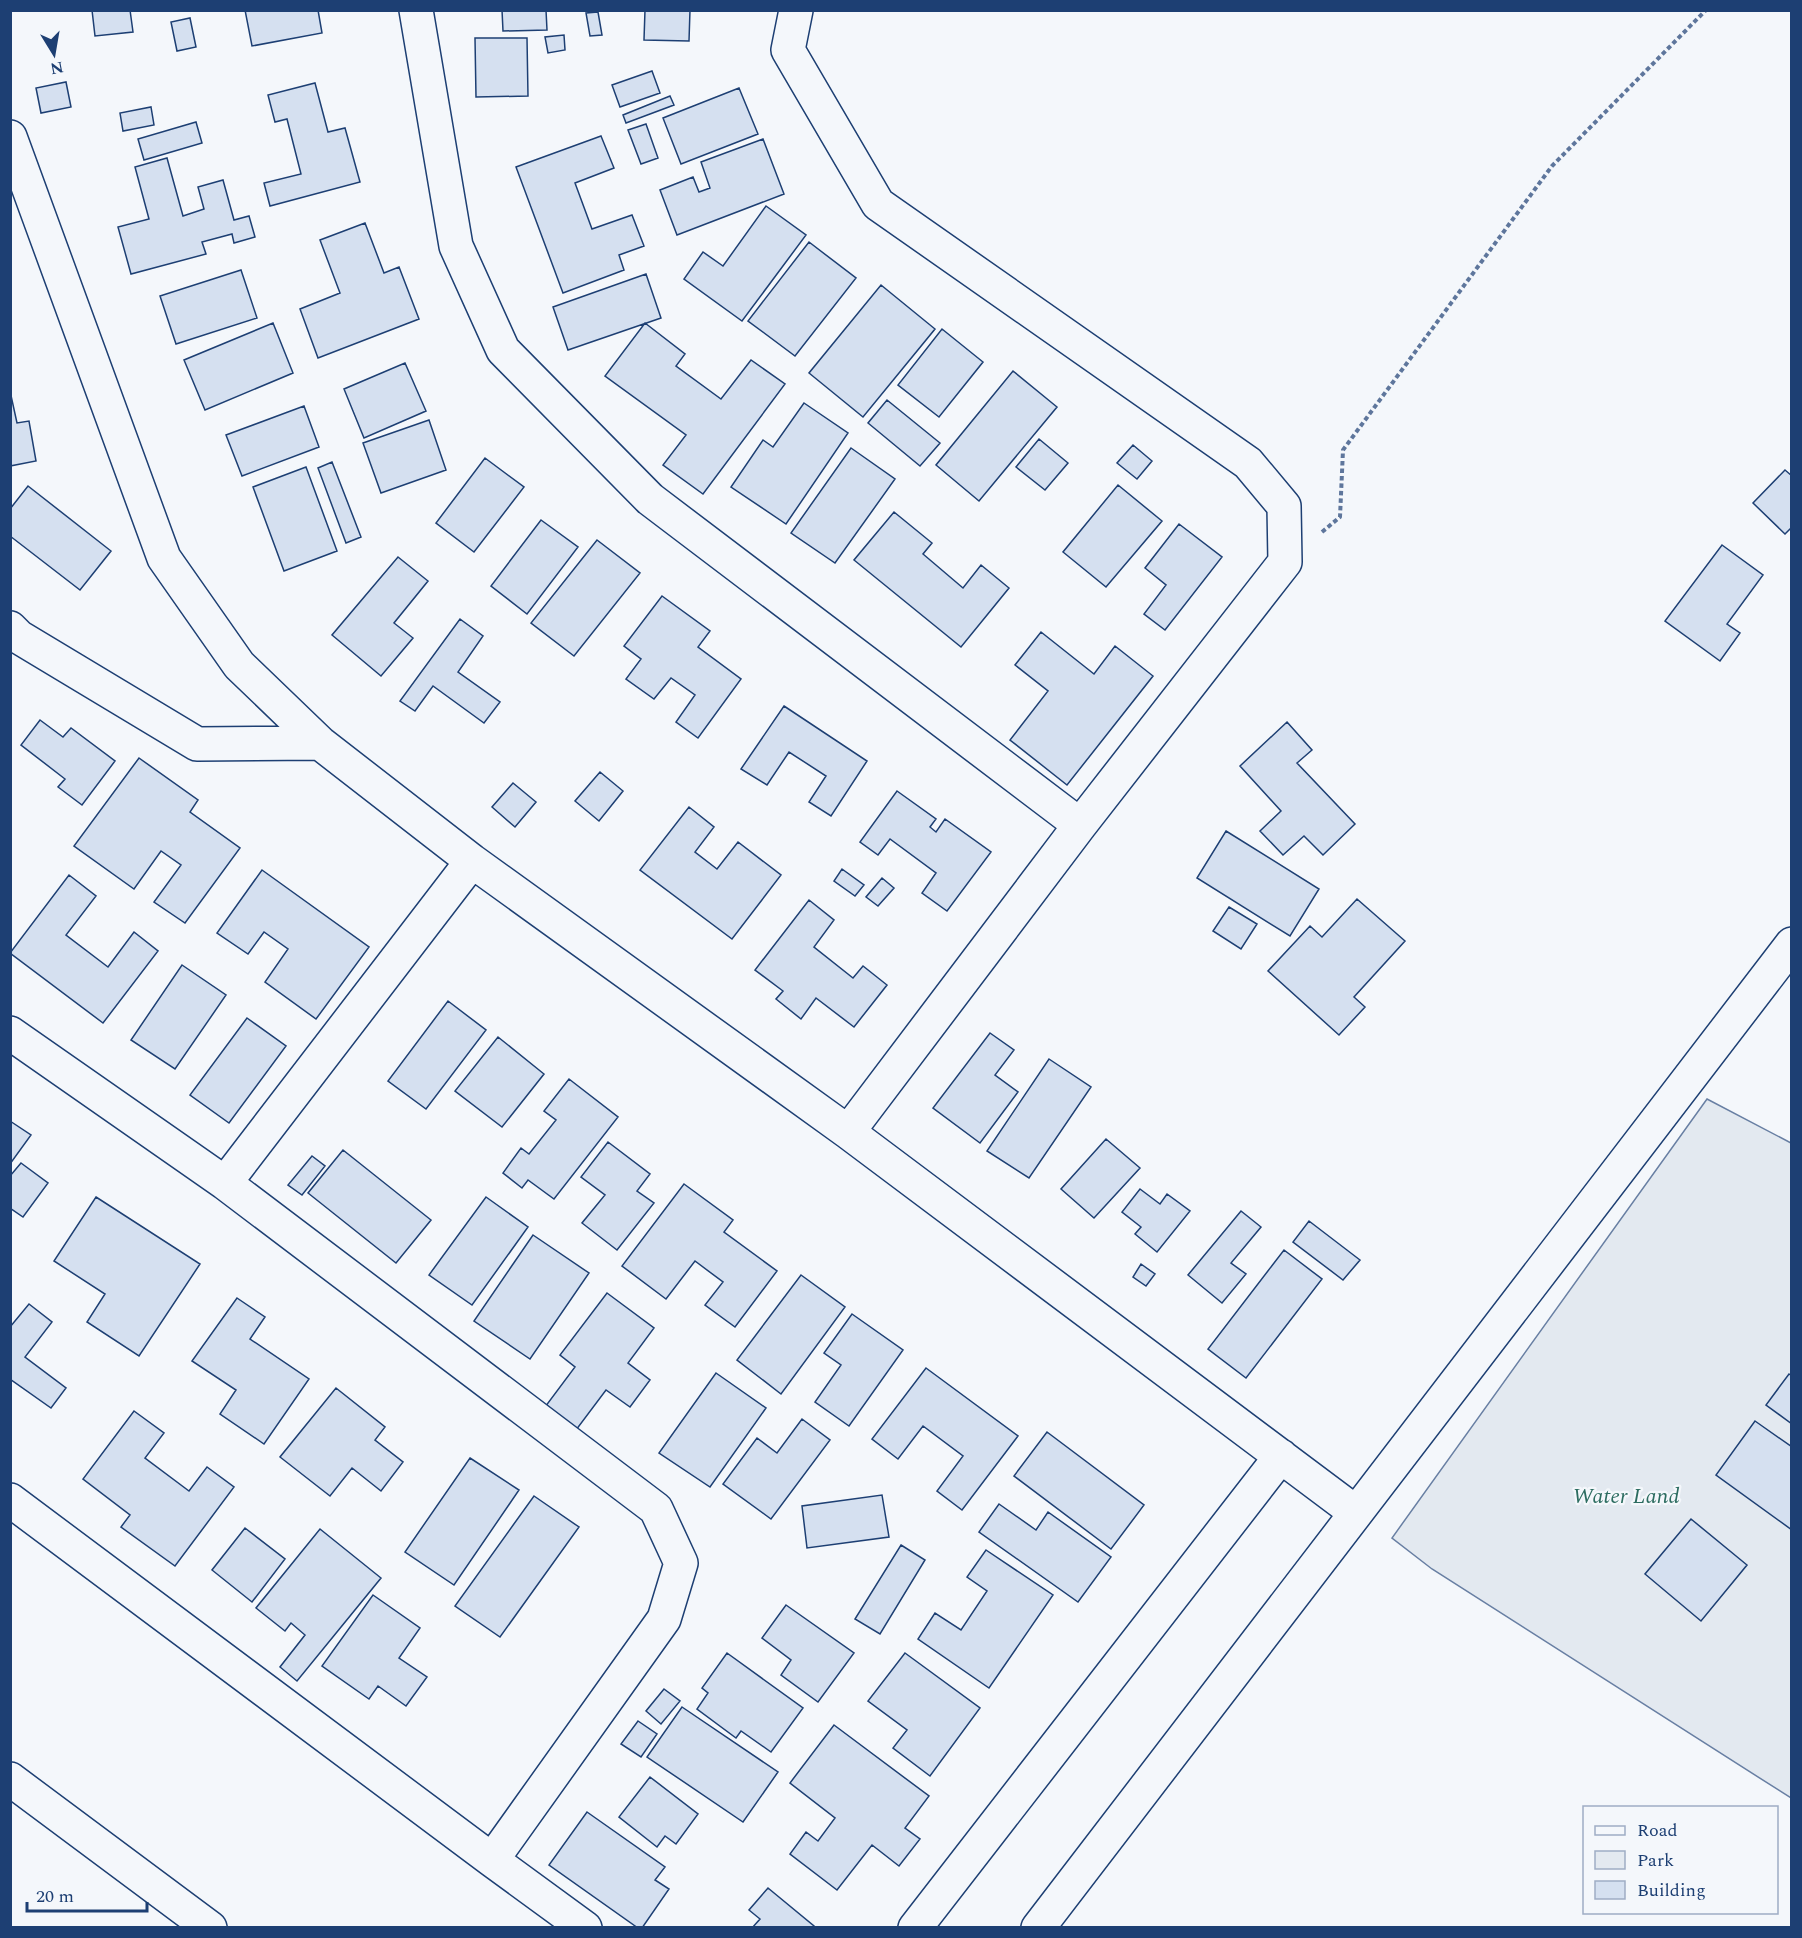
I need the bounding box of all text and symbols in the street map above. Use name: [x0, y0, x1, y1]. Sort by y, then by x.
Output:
north arrow: [24, 24, 84, 84]
text: N: [48, 55, 65, 81]
park label: Water Land: [1572, 1480, 1680, 1513]
legend: [1583, 1806, 1778, 1914]
text: Road: [1637, 1817, 1678, 1844]
text: Park: [1637, 1847, 1674, 1874]
scale bar: [27, 1875, 147, 1913]
text: Building: [1637, 1877, 1706, 1904]
text: 20 m: [36, 1883, 74, 1910]

